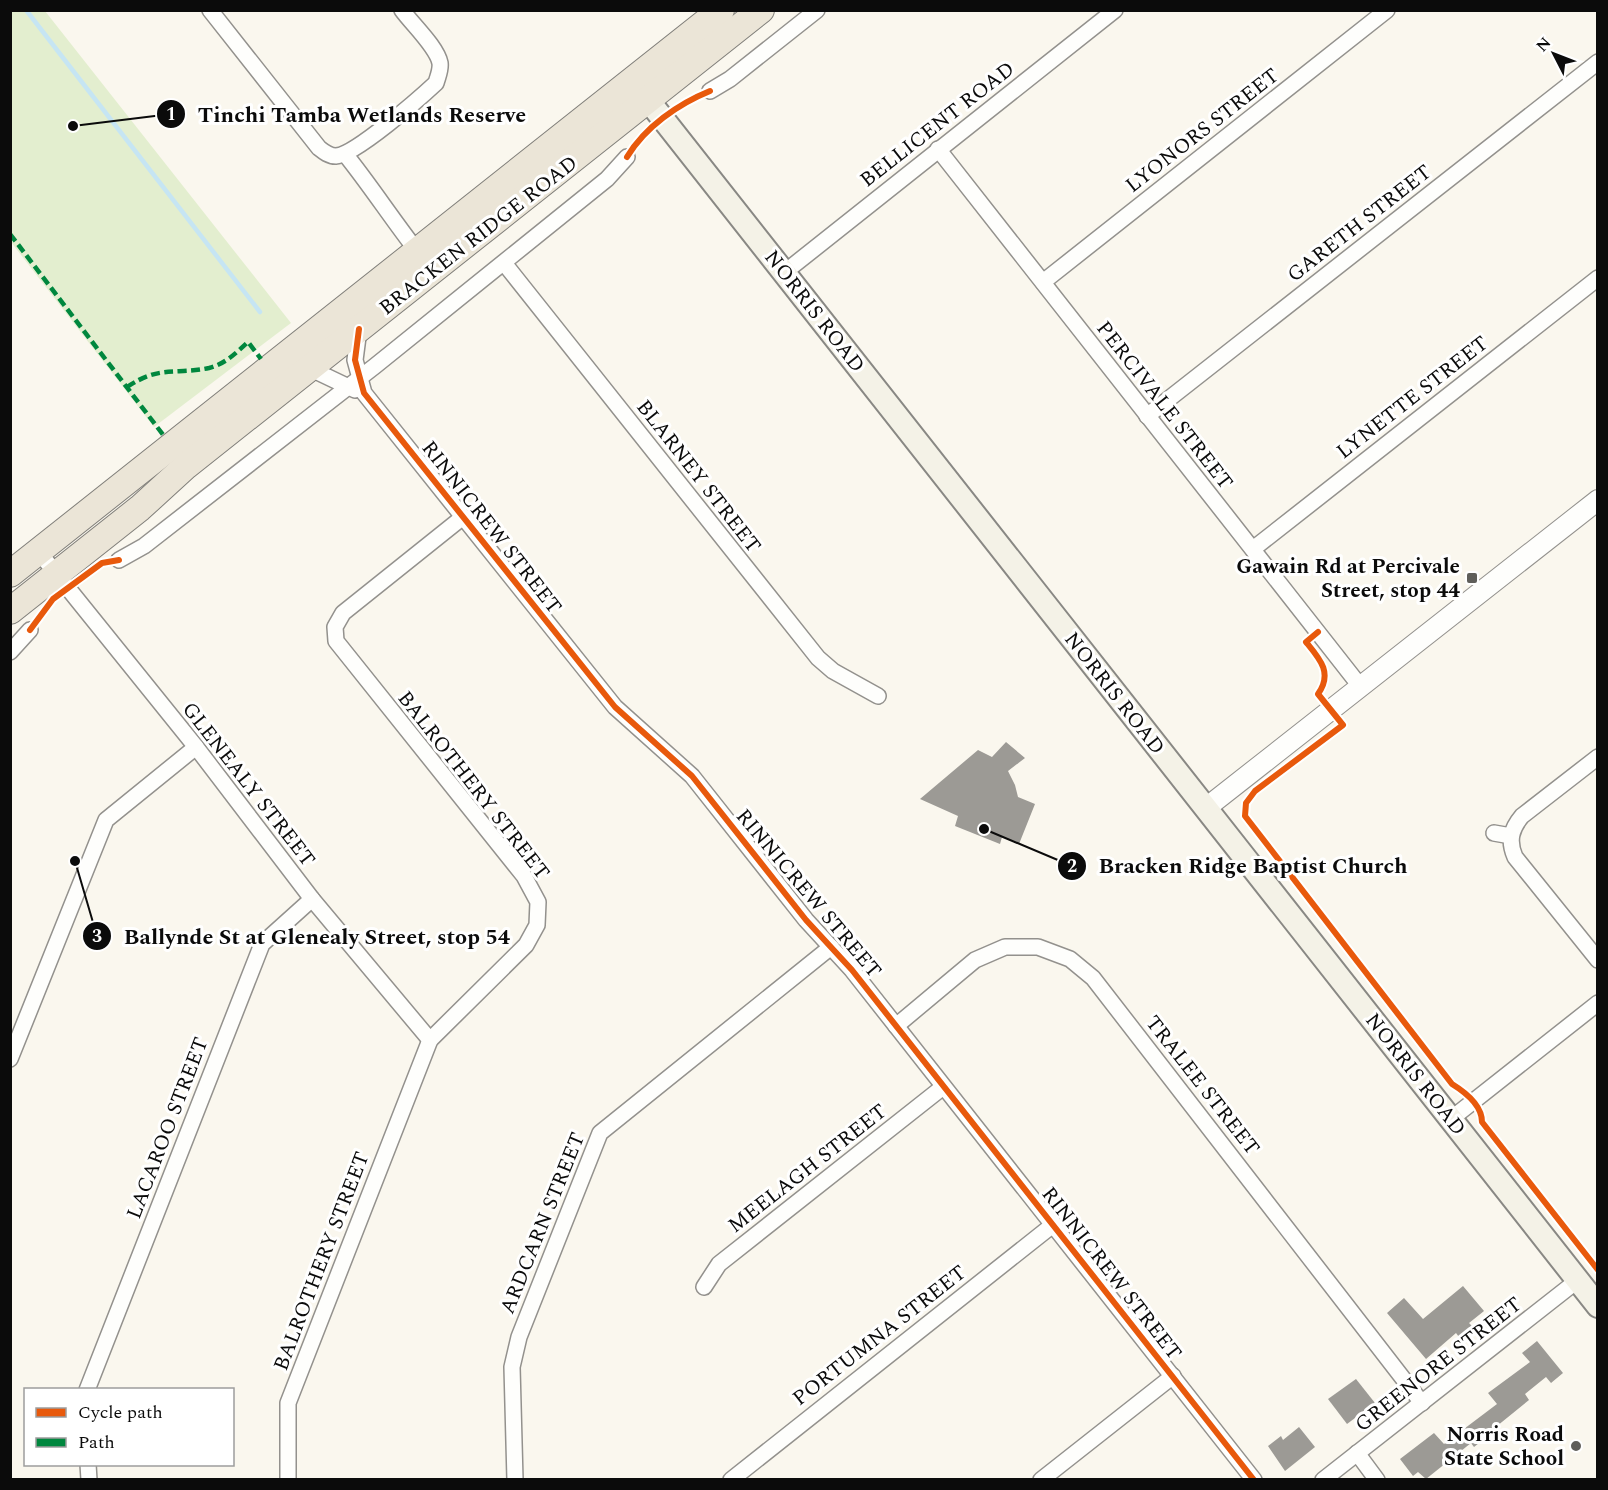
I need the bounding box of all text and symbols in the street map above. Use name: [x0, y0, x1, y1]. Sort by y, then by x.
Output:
north arrow: [1524, 24, 1584, 84]
text: N: [1530, 32, 1557, 58]
street label: BELLICENT ROAD: [853, 54, 1022, 196]
street label: LYONORS STREET: [1119, 60, 1286, 201]
callout: Tinchi Tamba Wetlands Reserve: [156, 94, 538, 134]
text: Tinchi Tamba Wetlands Reserve: [198, 99, 526, 132]
text: 1: [166, 101, 176, 128]
street label: BRACKEN RIDGE ROAD: [372, 148, 585, 324]
street label: GARETH STREET: [1280, 157, 1439, 291]
street label: NORRIS ROAD: [756, 243, 872, 380]
street label: PERCIVALE STREET: [1088, 314, 1240, 497]
street label: LYNETTE STREET: [1330, 328, 1495, 467]
street label: BLARNEY STREET: [628, 393, 769, 560]
street label: RINNICREW STREET: [413, 434, 569, 621]
place label: Gawain Rd at Percivale Street, stop 44: [1236, 551, 1460, 607]
marker: Gawain Rd at Percivale Street, stop 44: [1465, 571, 1479, 585]
street label: NORRIS ROAD: [1056, 625, 1172, 762]
street label: BALROTHERY STREET: [389, 684, 557, 887]
street label: GLENEALY STREET: [173, 695, 323, 874]
street label: RINNICREW STREET: [728, 802, 889, 985]
callout: Bracken Ridge Baptist Church: [1057, 846, 1420, 886]
text: Bracken Ridge Baptist Church: [1098, 850, 1408, 883]
text: 2: [1067, 853, 1077, 880]
callout: Ballynde St at Glenealy Street, stop 54: [82, 916, 522, 956]
text: Ballynde St at Glenealy Street, stop 54: [124, 921, 511, 954]
text: 3: [92, 923, 102, 950]
street label: NORRIS ROAD: [1357, 1006, 1473, 1143]
street label: TRALEE STREET: [1137, 1009, 1267, 1163]
street label: LACAROO STREET: [119, 1033, 217, 1224]
street label: MEELAGH STREET: [721, 1096, 894, 1241]
street label: ARDCARN STREET: [492, 1128, 594, 1319]
street label: BALROTHERY STREET: [265, 1147, 378, 1375]
street label: RINNICREW STREET: [1033, 1180, 1189, 1367]
street label: PORTUMNA STREET: [786, 1258, 973, 1414]
street label: GREENORE STREET: [1348, 1289, 1529, 1440]
legend: [24, 1388, 234, 1466]
text: Cycle path: [78, 1399, 163, 1426]
place label: Norris Road State School: [1444, 1419, 1564, 1475]
text: Path: [78, 1429, 115, 1456]
marker: Norris Road State School: [1569, 1439, 1583, 1453]

